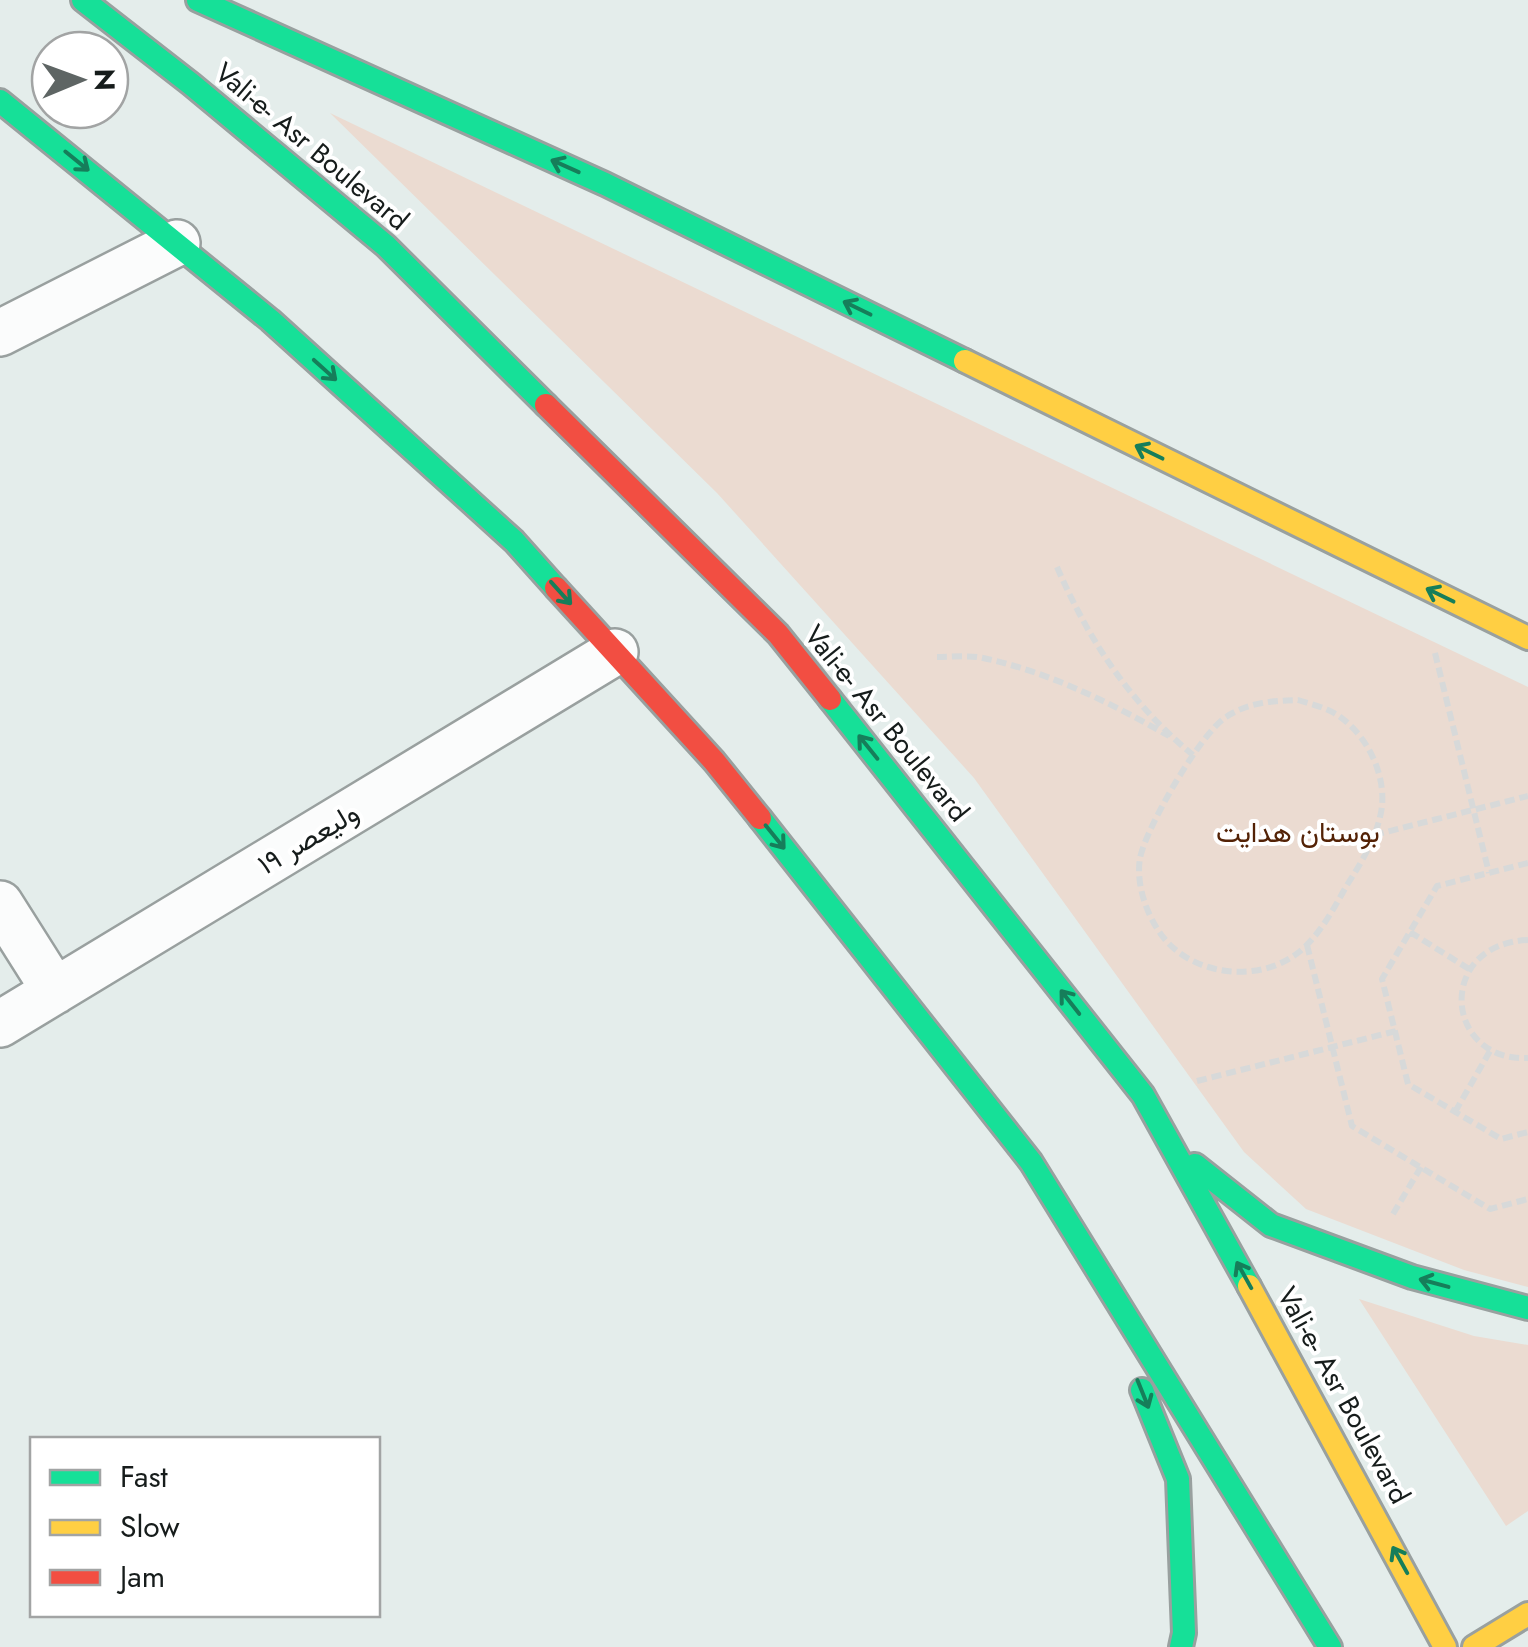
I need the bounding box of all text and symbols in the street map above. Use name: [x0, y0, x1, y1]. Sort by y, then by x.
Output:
north arrow: [30, 30, 130, 130]
street label: Vali-e- Asr Boulevard: [206, 53, 418, 240]
text: N: [84, 68, 125, 91]
one-way arrow: [63, 150, 89, 172]
one-way arrow: [550, 156, 581, 174]
one-way arrow: [843, 298, 873, 317]
one-way arrow: [312, 358, 337, 381]
one-way arrow: [1134, 442, 1164, 461]
one-way arrow: [550, 580, 573, 605]
one-way arrow: [1426, 585, 1456, 604]
street label: Vali-e- Asr Boulevard: [794, 616, 979, 830]
one-way arrow: [858, 734, 879, 761]
street label: ولیعصر ۱۹: [250, 792, 367, 885]
park label: بوستان هدایت: [1216, 812, 1380, 853]
one-way arrow: [764, 824, 786, 850]
one-way arrow: [1060, 989, 1081, 1016]
one-way arrow: [1233, 1261, 1253, 1291]
one-way arrow: [1419, 1272, 1450, 1291]
street label: Vali-e- Asr Boulevard: [1267, 1279, 1420, 1511]
one-way arrow: [1136, 1379, 1154, 1409]
legend: [30, 1437, 380, 1617]
text: Fast: [120, 1455, 169, 1498]
text: Slow: [120, 1505, 180, 1548]
one-way arrow: [1390, 1546, 1410, 1575]
text: Jam: [116, 1555, 165, 1598]

